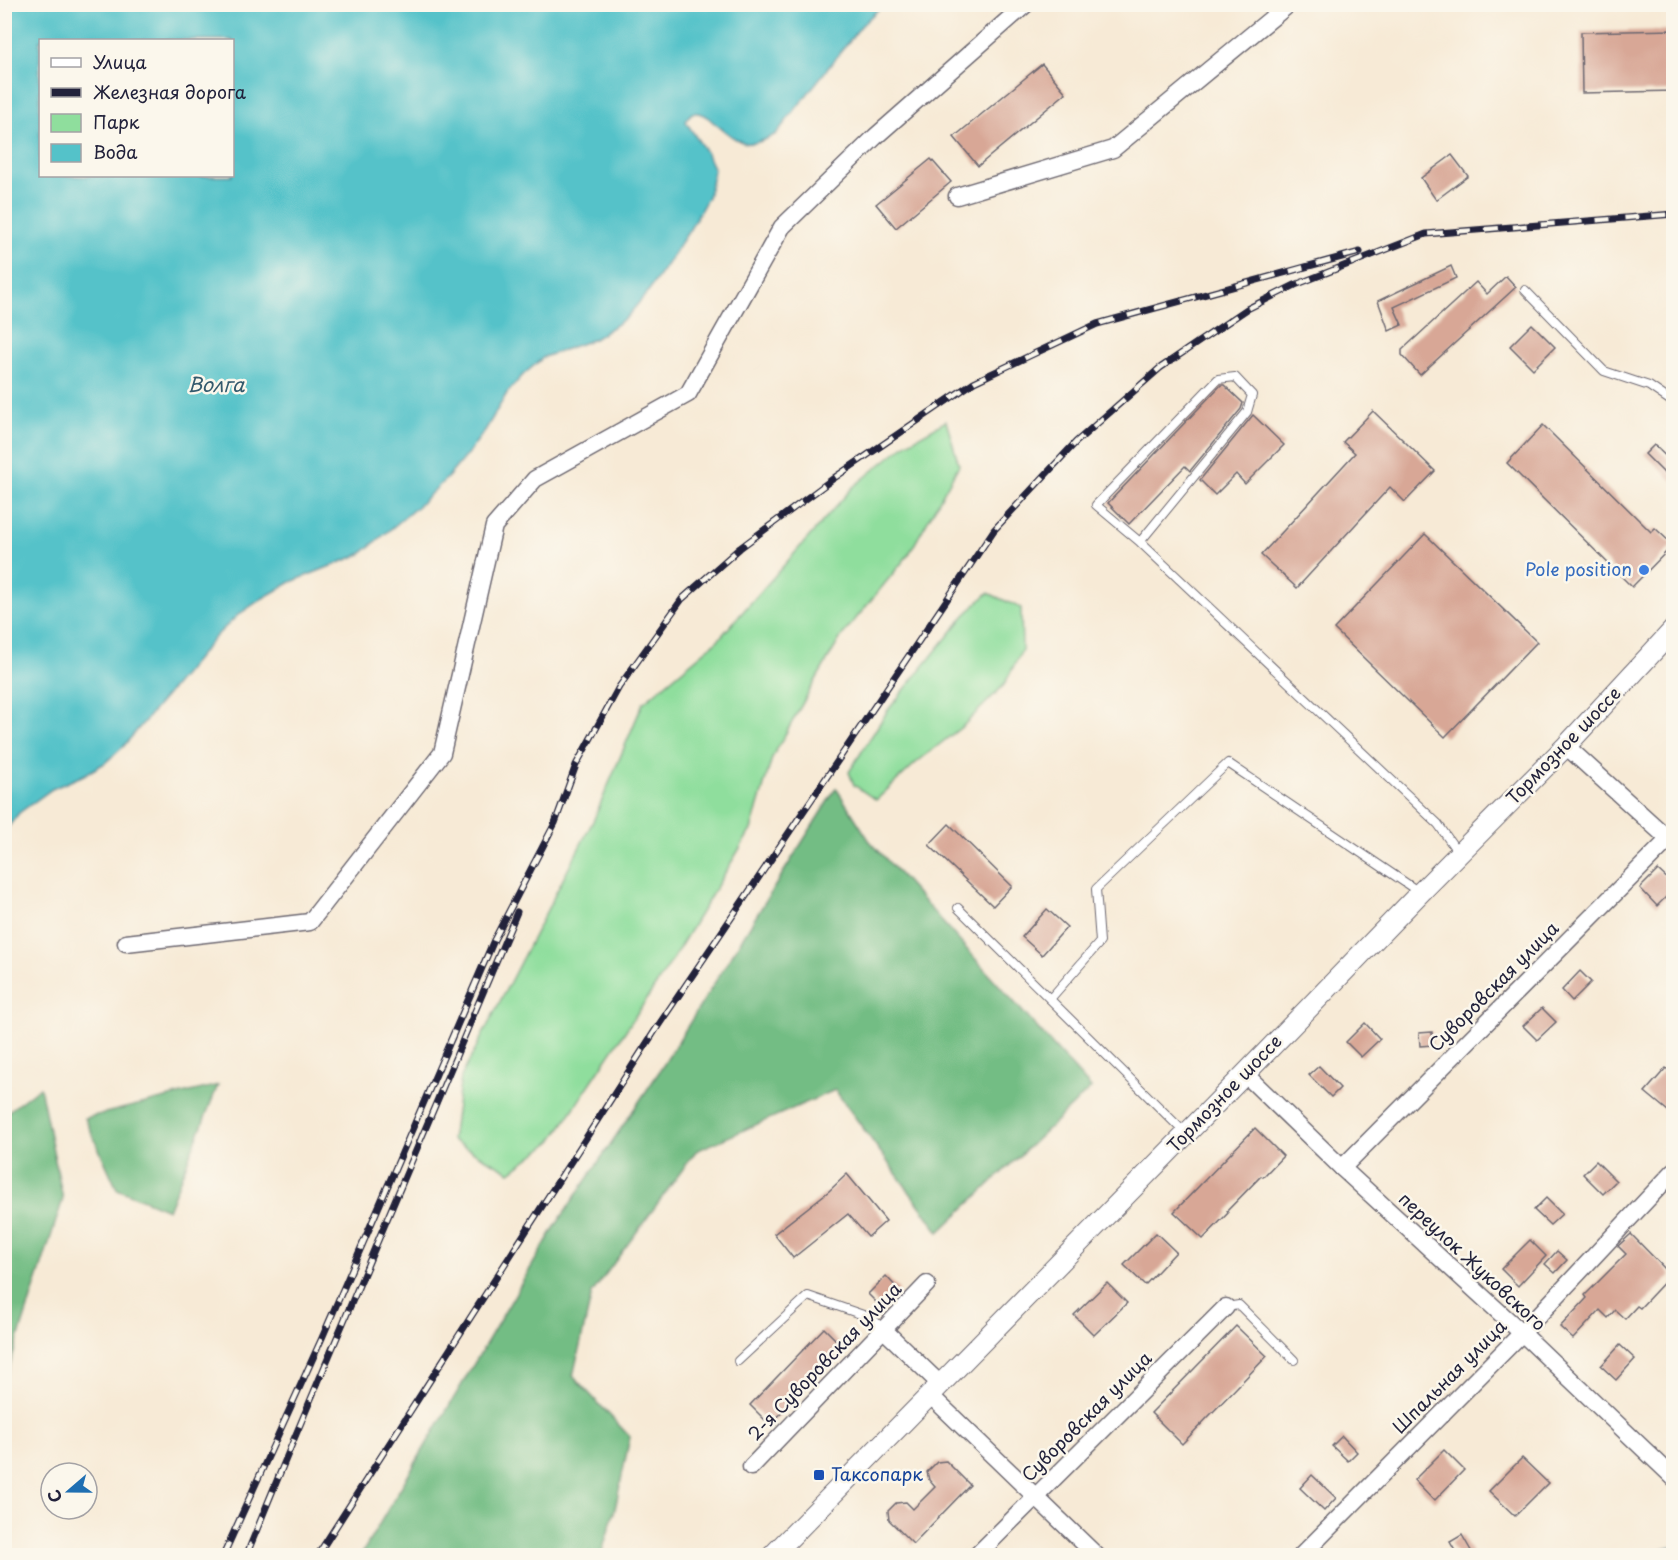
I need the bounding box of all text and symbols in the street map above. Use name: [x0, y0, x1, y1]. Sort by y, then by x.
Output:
legend: [39, 39, 234, 177]
text: Улица: [93, 48, 147, 75]
text: Железная дорога: [93, 78, 247, 105]
text: Парк: [93, 108, 140, 135]
text: Вода: [93, 138, 138, 165]
water label: Волга: [187, 369, 245, 399]
place label: Pole position: [1525, 555, 1632, 582]
marker: Pole position: [1637, 563, 1651, 577]
street label: Тормозное шоссе: [1499, 680, 1626, 810]
street label: Суворовская улица: [1422, 914, 1565, 1057]
street label: Тормозное шоссе: [1160, 1028, 1287, 1158]
street label: переулок Жуковского: [1393, 1185, 1553, 1337]
street label: 2-я Суворовская улица: [741, 1275, 907, 1446]
street label: Шпальная улица: [1386, 1312, 1513, 1439]
street label: Суворовская улица: [1015, 1344, 1158, 1487]
place label: Таксопарк: [831, 1460, 923, 1487]
north arrow: [39, 1461, 99, 1521]
marker: Таксопарк: [812, 1468, 826, 1482]
text: С: [41, 1487, 67, 1506]

